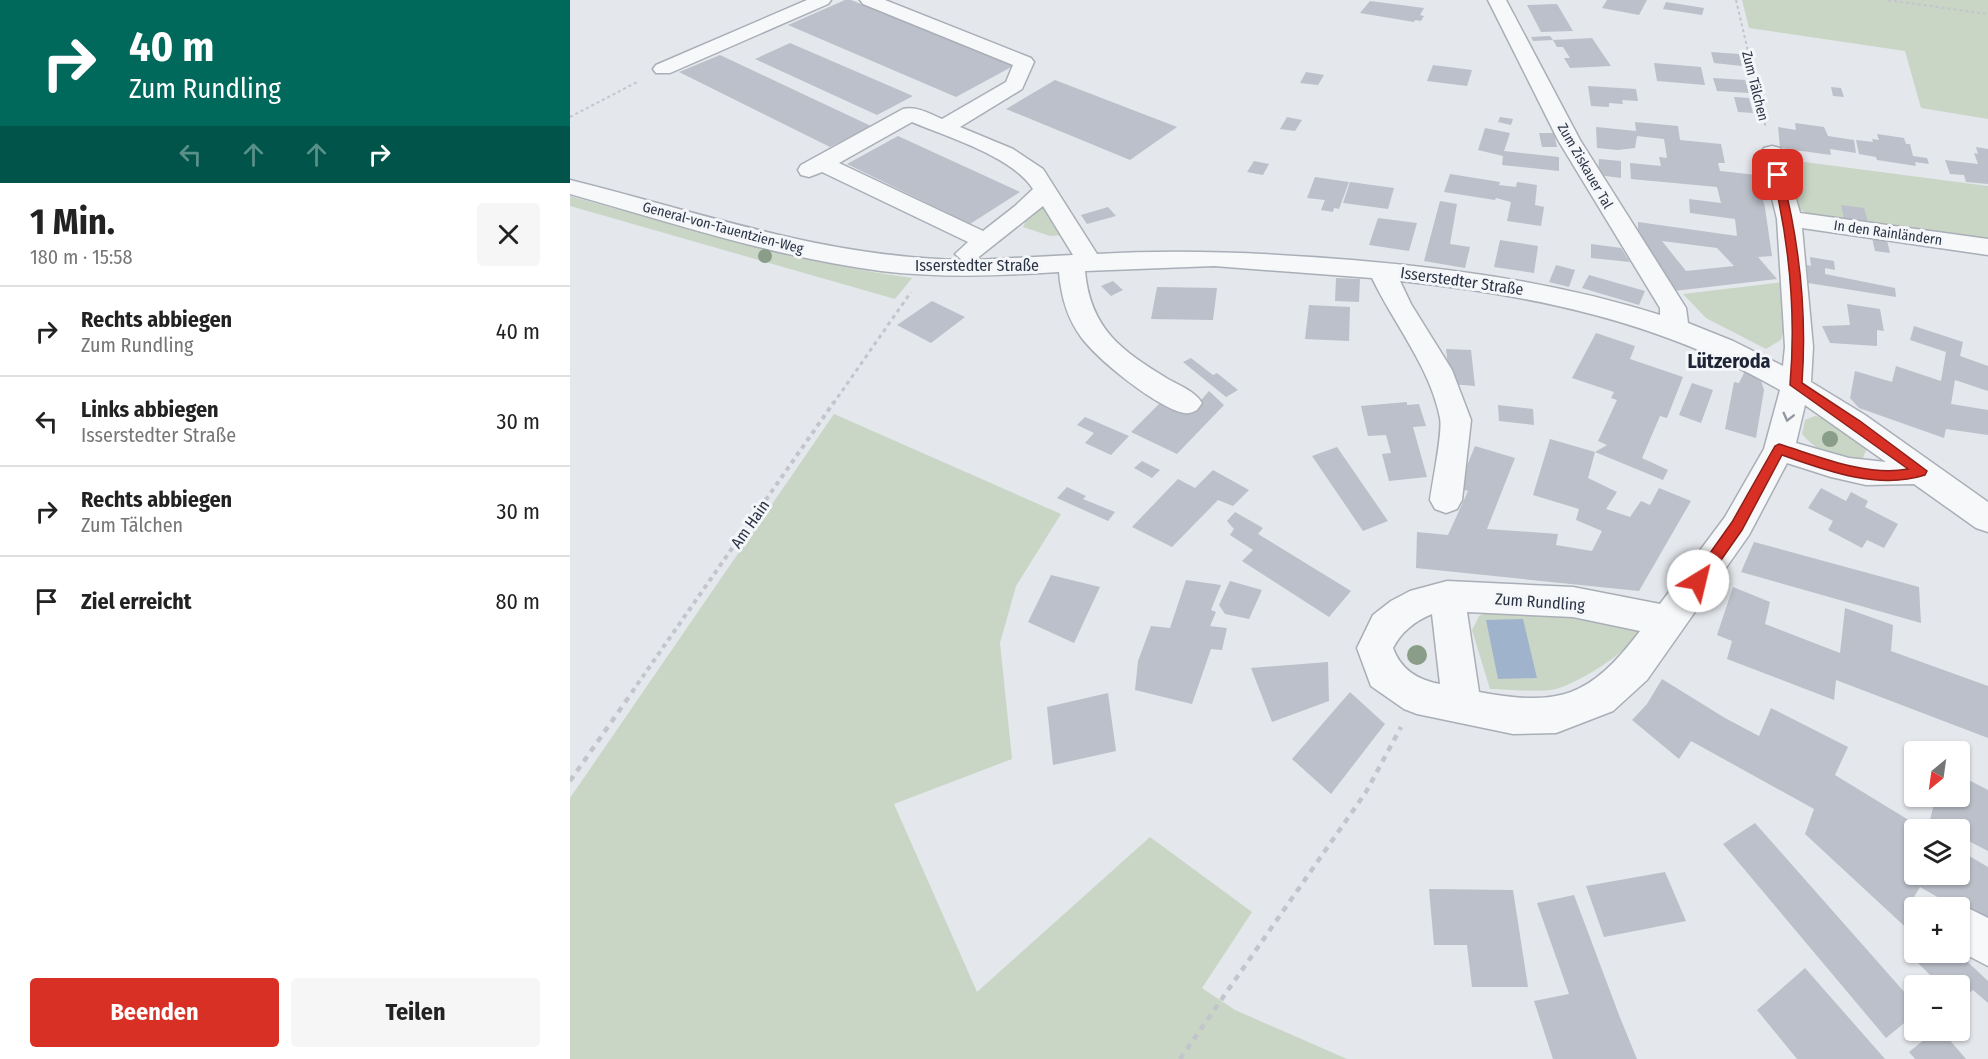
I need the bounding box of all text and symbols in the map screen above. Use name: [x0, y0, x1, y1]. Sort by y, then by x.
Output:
text: 40 m: [129, 22, 214, 72]
icon: right: [30, 24, 108, 102]
street label: Zum Tälchen: [1738, 49, 1772, 123]
text: Zum Rundling: [129, 73, 281, 105]
street label: Zum Ziskauer Tal: [1554, 120, 1616, 212]
icon: left: [174, 138, 207, 171]
icon: ahead: [237, 138, 270, 171]
icon: ahead: [300, 138, 333, 171]
icon: right: [363, 138, 396, 171]
pin: [1752, 149, 1803, 200]
icon: arrive: [1761, 158, 1794, 191]
street label: General-von-Tauentzien-Weg: [641, 198, 806, 258]
text: 1 Min.: [30, 200, 115, 244]
button: close: [477, 203, 540, 266]
street label: In den Rainländern: [1833, 217, 1943, 249]
text: 180 m · 15:58: [30, 245, 132, 269]
street label: Isserstedter Straße: [915, 256, 1039, 275]
street label: Isserstedter Straße: [1399, 263, 1525, 299]
text: Rechts abbiegen: [81, 306, 232, 333]
icon: right: [30, 315, 63, 348]
text: 40 m: [496, 318, 540, 345]
text: Zum Rundling: [81, 333, 193, 357]
district label: Lützeroda: [1687, 349, 1771, 373]
text: Links abbiegen: [81, 396, 219, 423]
icon: left: [30, 405, 63, 438]
text: 30 m: [497, 408, 540, 435]
one-way arrow: [1782, 412, 1795, 422]
text: Isserstedter Straße: [81, 423, 236, 447]
text: Rechts abbiegen: [81, 486, 232, 513]
icon: right: [30, 495, 63, 528]
street label: Am Hain: [727, 496, 773, 552]
text: 30 m: [497, 498, 540, 525]
text: Zum Tälchen: [81, 513, 183, 537]
position arrow: [1666, 549, 1730, 613]
icon: arrive: [30, 585, 63, 618]
text: Ziel erreicht: [81, 588, 192, 615]
text: 80 m: [495, 588, 540, 615]
street label: Zum Rundling: [1494, 589, 1586, 615]
north arrow: [1904, 741, 1970, 807]
map controls: [1904, 741, 1970, 1041]
button: layers: [1904, 819, 1970, 885]
button: +: [1904, 897, 1970, 963]
button: −: [1904, 975, 1970, 1041]
button: Beenden: [30, 978, 279, 1047]
button: Teilen: [291, 978, 540, 1047]

